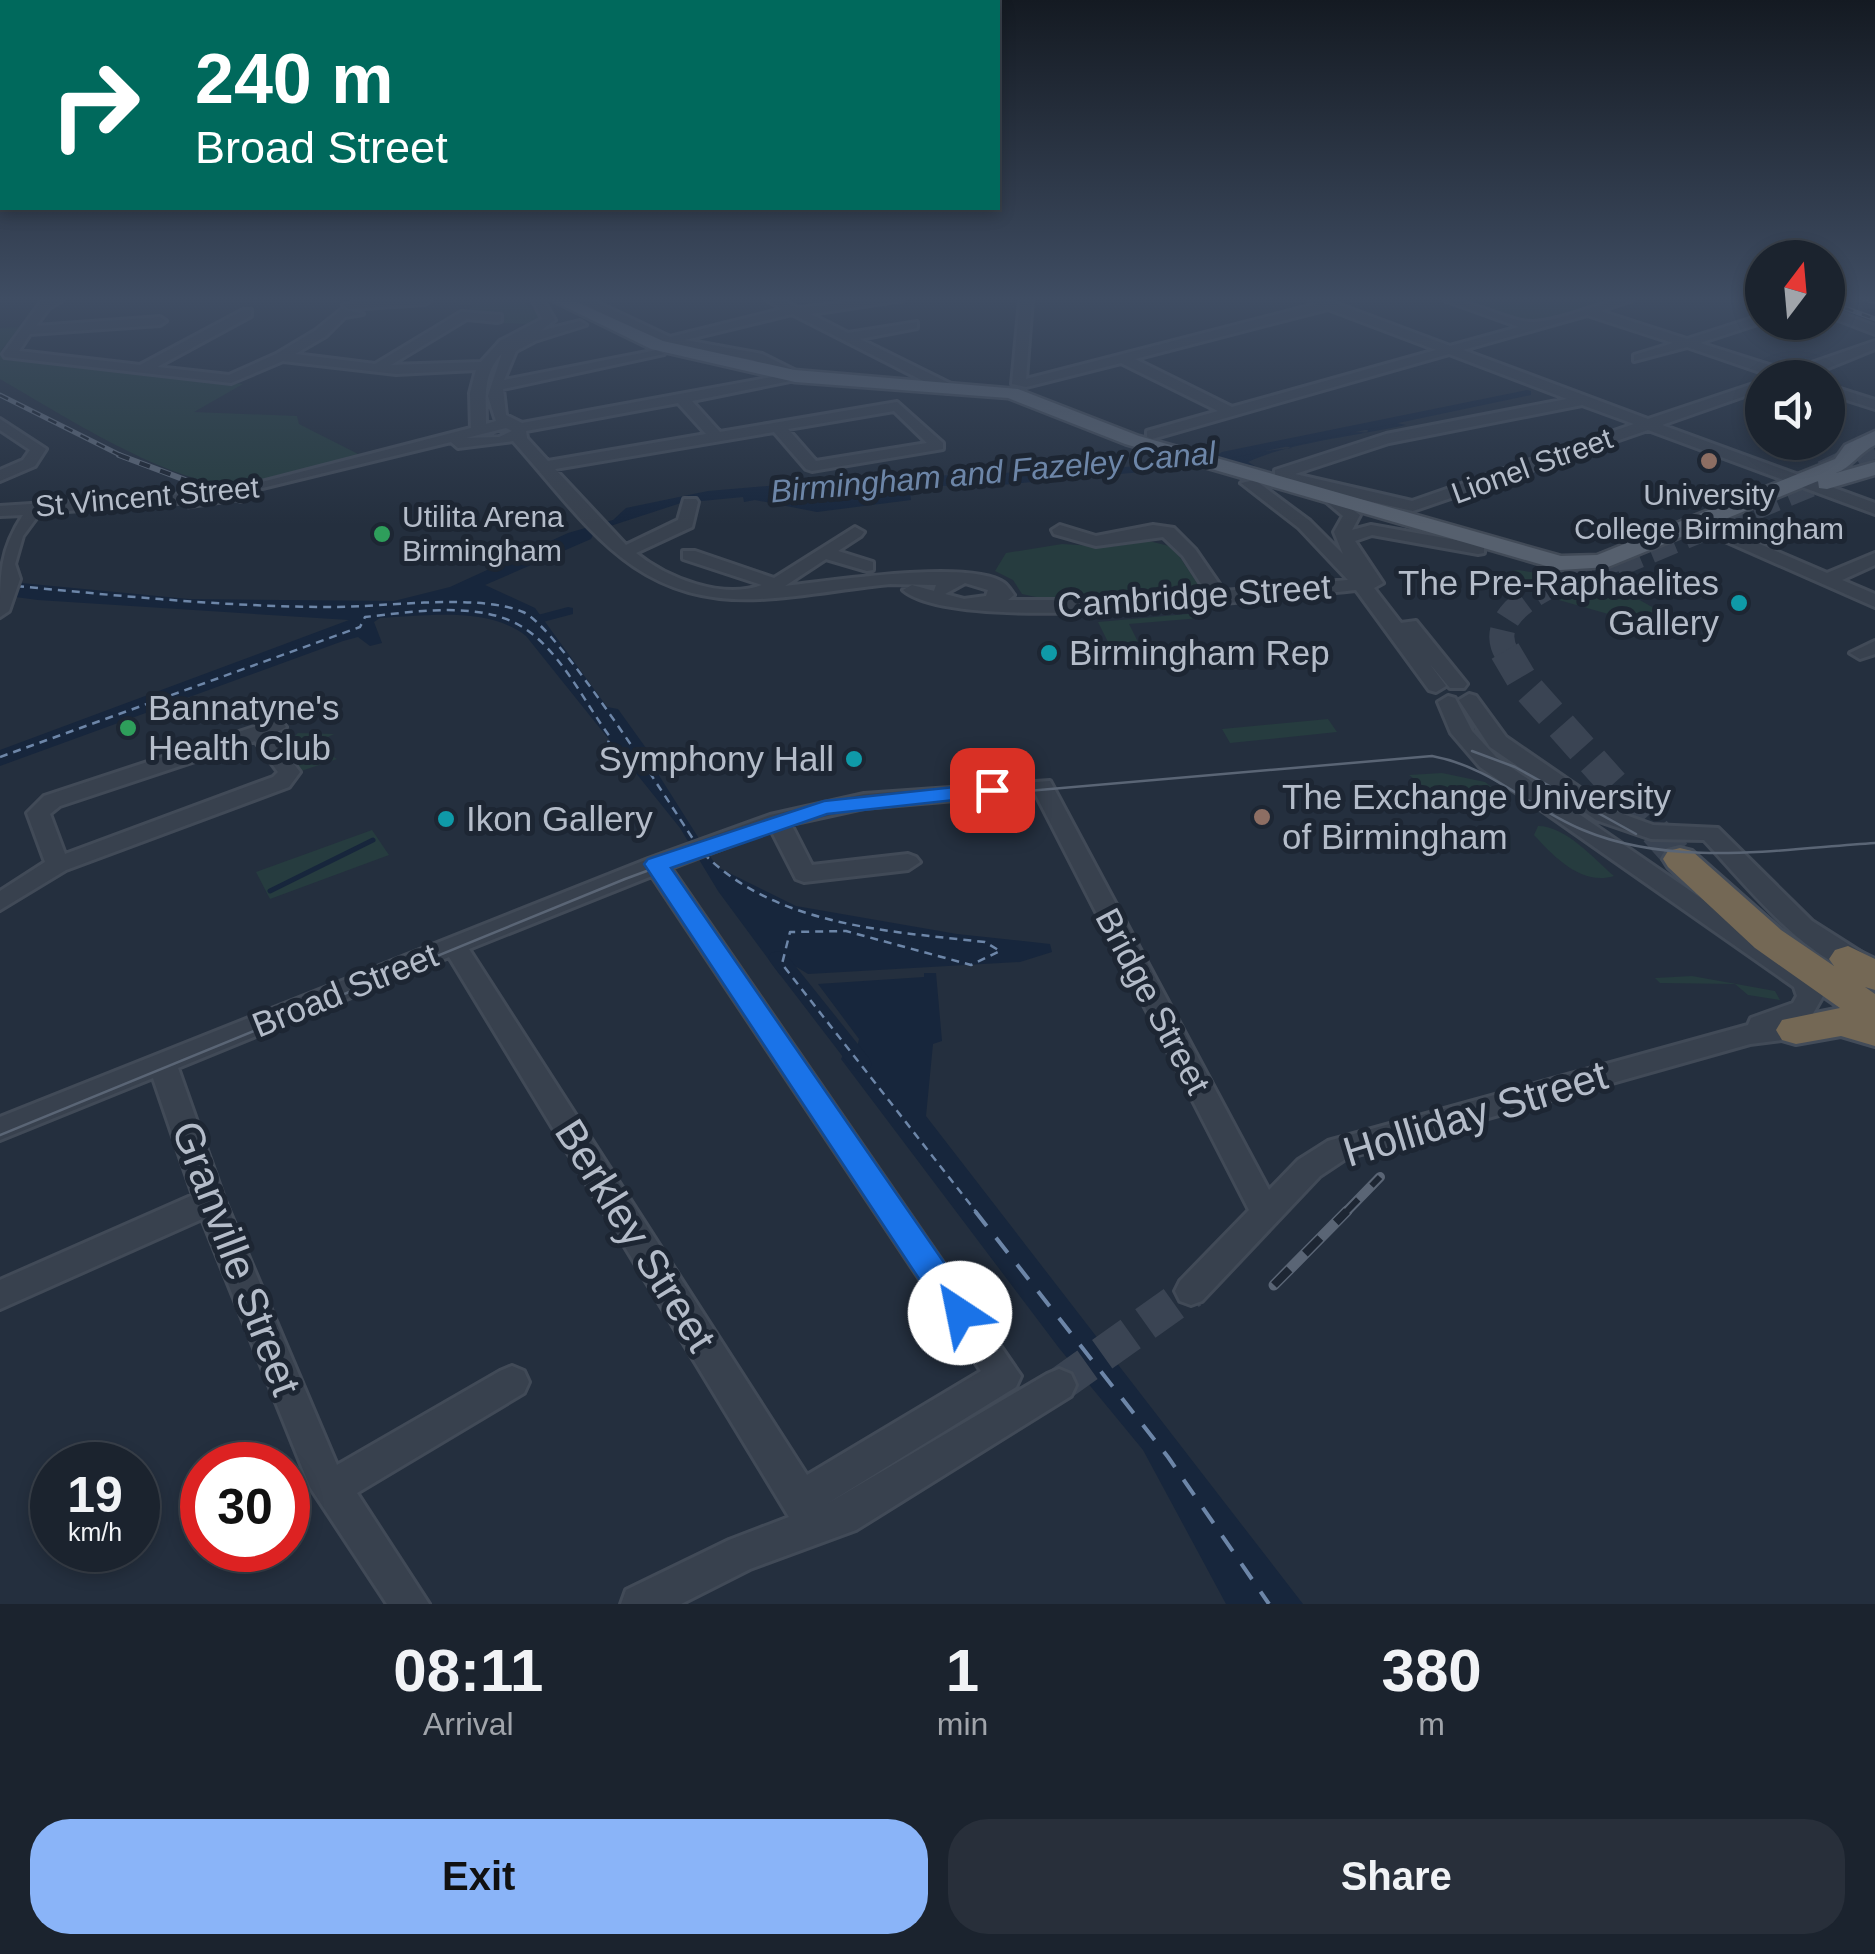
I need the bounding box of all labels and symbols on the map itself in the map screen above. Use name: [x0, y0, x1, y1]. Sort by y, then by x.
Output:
north arrow: [1745, 240, 1845, 340]
street label: Lionel Street: [1447, 421, 1617, 510]
water label: Birmingham and Fazeley Canal: [769, 435, 1218, 509]
marker: University College Birmingham: [1698, 450, 1720, 472]
street label: St Vincent Street: [34, 470, 261, 523]
place label: University College Birmingham: [1574, 478, 1844, 545]
place label: Utilita Arena Birmingham: [402, 500, 564, 567]
marker: Utilita Arena Birmingham: [371, 523, 393, 545]
place label: The Pre-Raphaelites Gallery: [1398, 563, 1719, 642]
street label: Cambridge Street: [1056, 566, 1332, 625]
marker: The Pre-Raphaelites Gallery: [1728, 592, 1750, 614]
place label: Birmingham Rep: [1069, 633, 1330, 672]
marker: Birmingham Rep: [1038, 642, 1060, 664]
place label: Bannatyne's Health Club: [148, 688, 340, 767]
marker: Bannatyne's Health Club: [117, 717, 139, 739]
place label: Symphony Hall: [599, 739, 834, 778]
marker: Symphony Hall: [843, 748, 865, 770]
pin: [950, 748, 1035, 833]
place label: The Exchange University of Birmingham: [1282, 777, 1672, 856]
place label: Ikon Gallery: [466, 799, 653, 838]
marker: The Exchange University of Birmingham: [1251, 806, 1273, 828]
marker: Ikon Gallery: [435, 808, 457, 830]
street label: Bridge Street: [1088, 901, 1219, 1100]
street label: Broad Street: [246, 935, 443, 1044]
street label: Holliday Street: [1338, 1051, 1613, 1176]
street label: Berkley Street: [546, 1111, 726, 1360]
street label: Granville Street: [163, 1115, 310, 1402]
position arrow: [908, 1261, 1012, 1365]
speed limit sign: 30: [180, 1442, 310, 1572]

